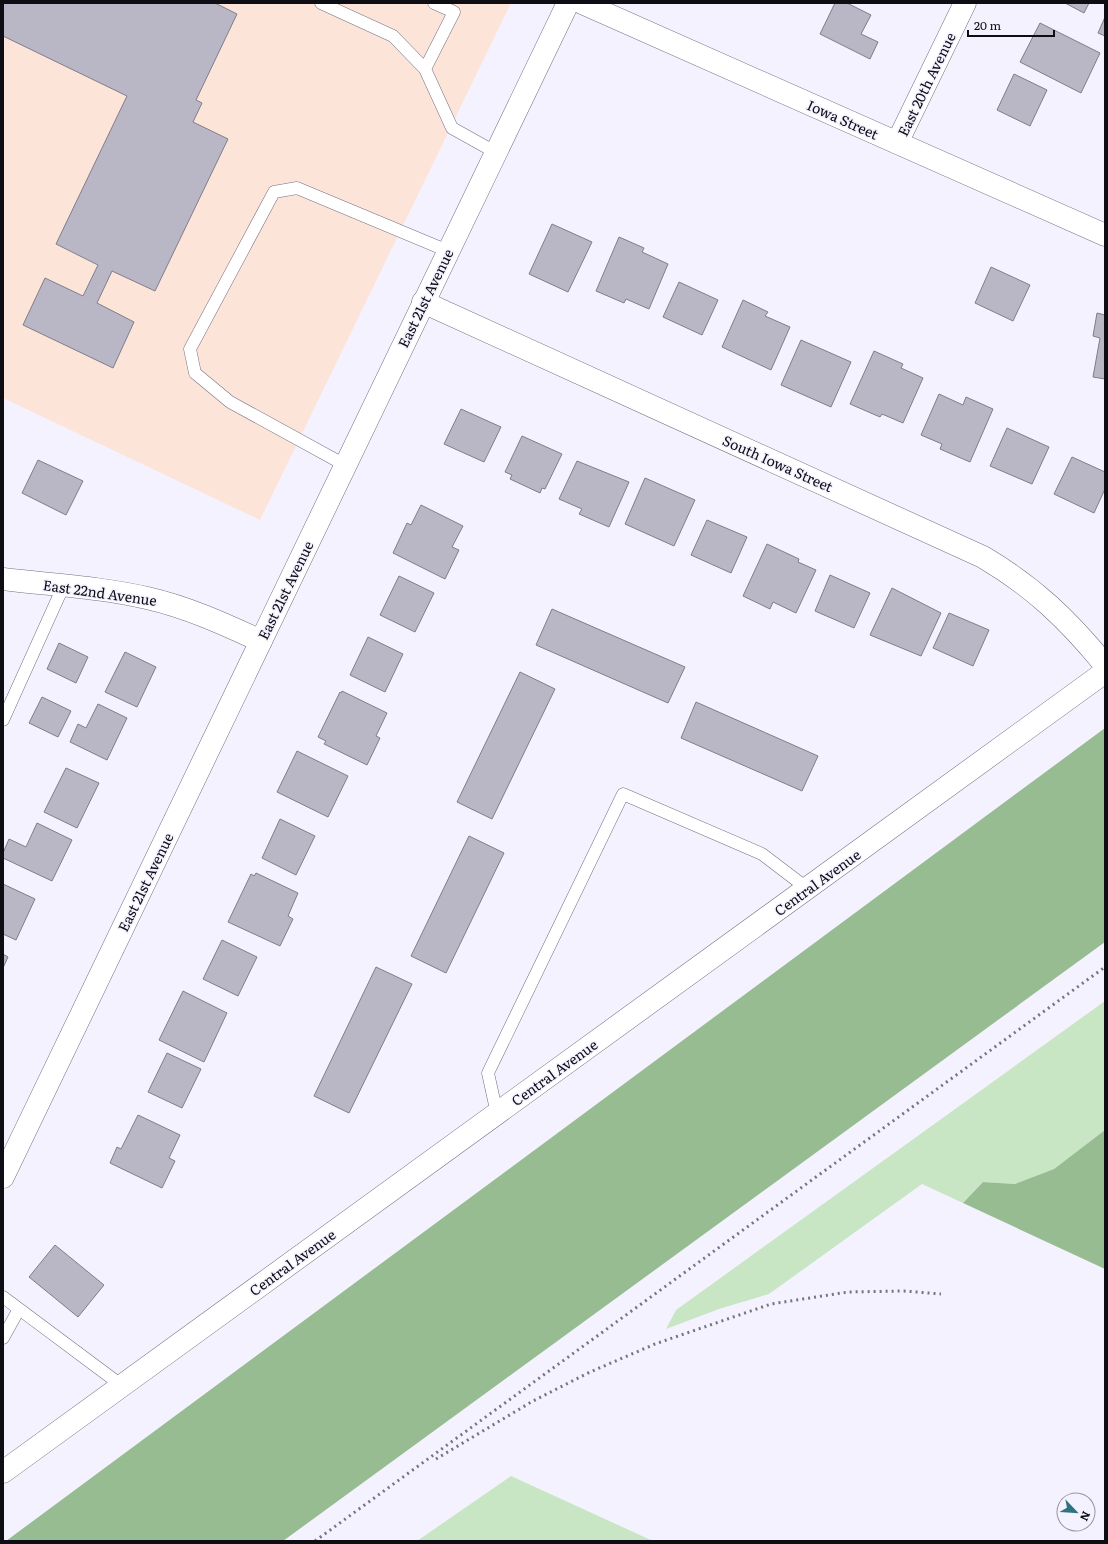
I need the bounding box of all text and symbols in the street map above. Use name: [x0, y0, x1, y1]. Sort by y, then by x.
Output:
scale bar: [968, 12, 1054, 38]
text: 20 m: [974, 16, 1001, 34]
street label: East 20th Avenue: [892, 29, 960, 139]
street label: Iowa Street: [804, 94, 882, 144]
street label: East 21st Avenue: [392, 245, 458, 351]
street label: South Iowa Street: [720, 430, 837, 496]
street label: East 21st Avenue: [252, 537, 318, 643]
street label: East 22nd Avenue: [42, 574, 158, 610]
street label: East 21st Avenue: [112, 829, 178, 935]
street label: Central Avenue: [770, 844, 864, 920]
street label: Central Avenue: [507, 1034, 601, 1110]
street label: Central Avenue: [245, 1224, 339, 1300]
north arrow: [1056, 1492, 1096, 1532]
text: N: [1077, 1509, 1095, 1524]

